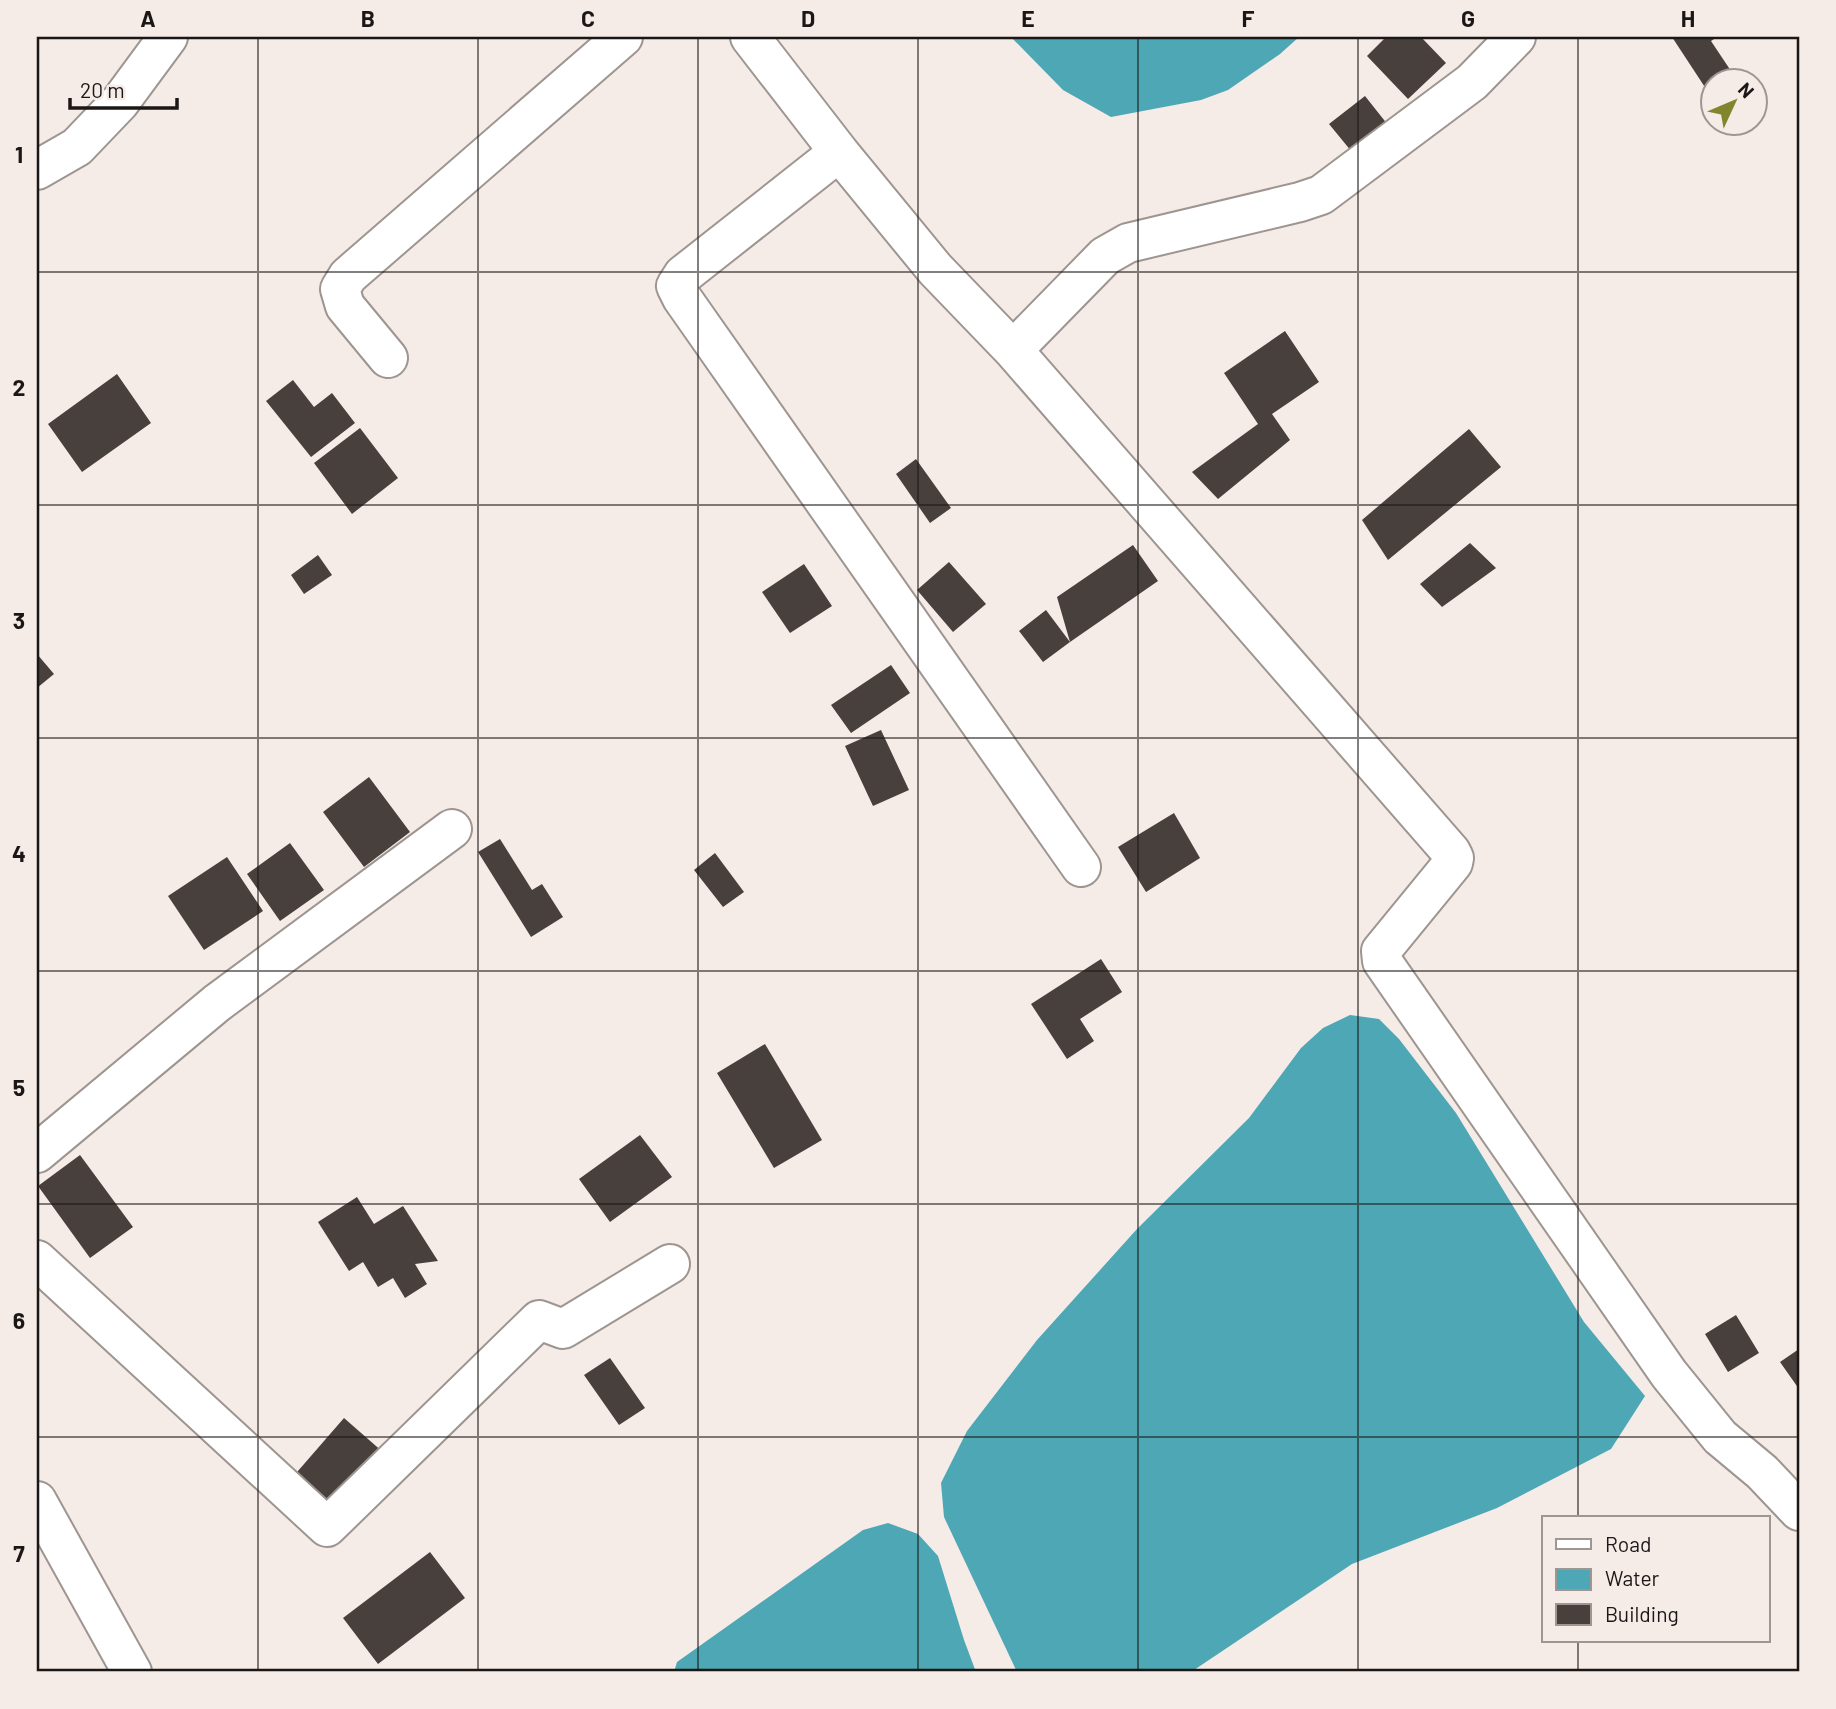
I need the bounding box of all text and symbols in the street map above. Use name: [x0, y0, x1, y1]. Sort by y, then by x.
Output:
text: A: [140, 4, 156, 32]
text: B: [361, 4, 375, 32]
text: C: [581, 4, 595, 32]
text: D: [801, 4, 815, 32]
text: E: [1021, 4, 1035, 32]
text: F: [1242, 4, 1255, 32]
text: G: [1461, 4, 1475, 32]
text: H: [1681, 4, 1695, 32]
scale bar: [70, 66, 177, 110]
north arrow: [1700, 66, 1770, 136]
text: 20 m: [80, 77, 125, 102]
text: N: [1734, 77, 1759, 102]
text: 1: [15, 140, 23, 168]
text: 2: [13, 373, 25, 401]
text: 3: [13, 606, 25, 634]
text: 4: [12, 839, 26, 867]
text: 5: [13, 1073, 25, 1101]
text: 6: [13, 1306, 25, 1334]
legend: [1542, 1516, 1770, 1642]
text: Road: [1605, 1531, 1651, 1556]
text: 7: [13, 1539, 25, 1567]
text: Water: [1605, 1565, 1660, 1590]
text: Building: [1605, 1601, 1679, 1626]

